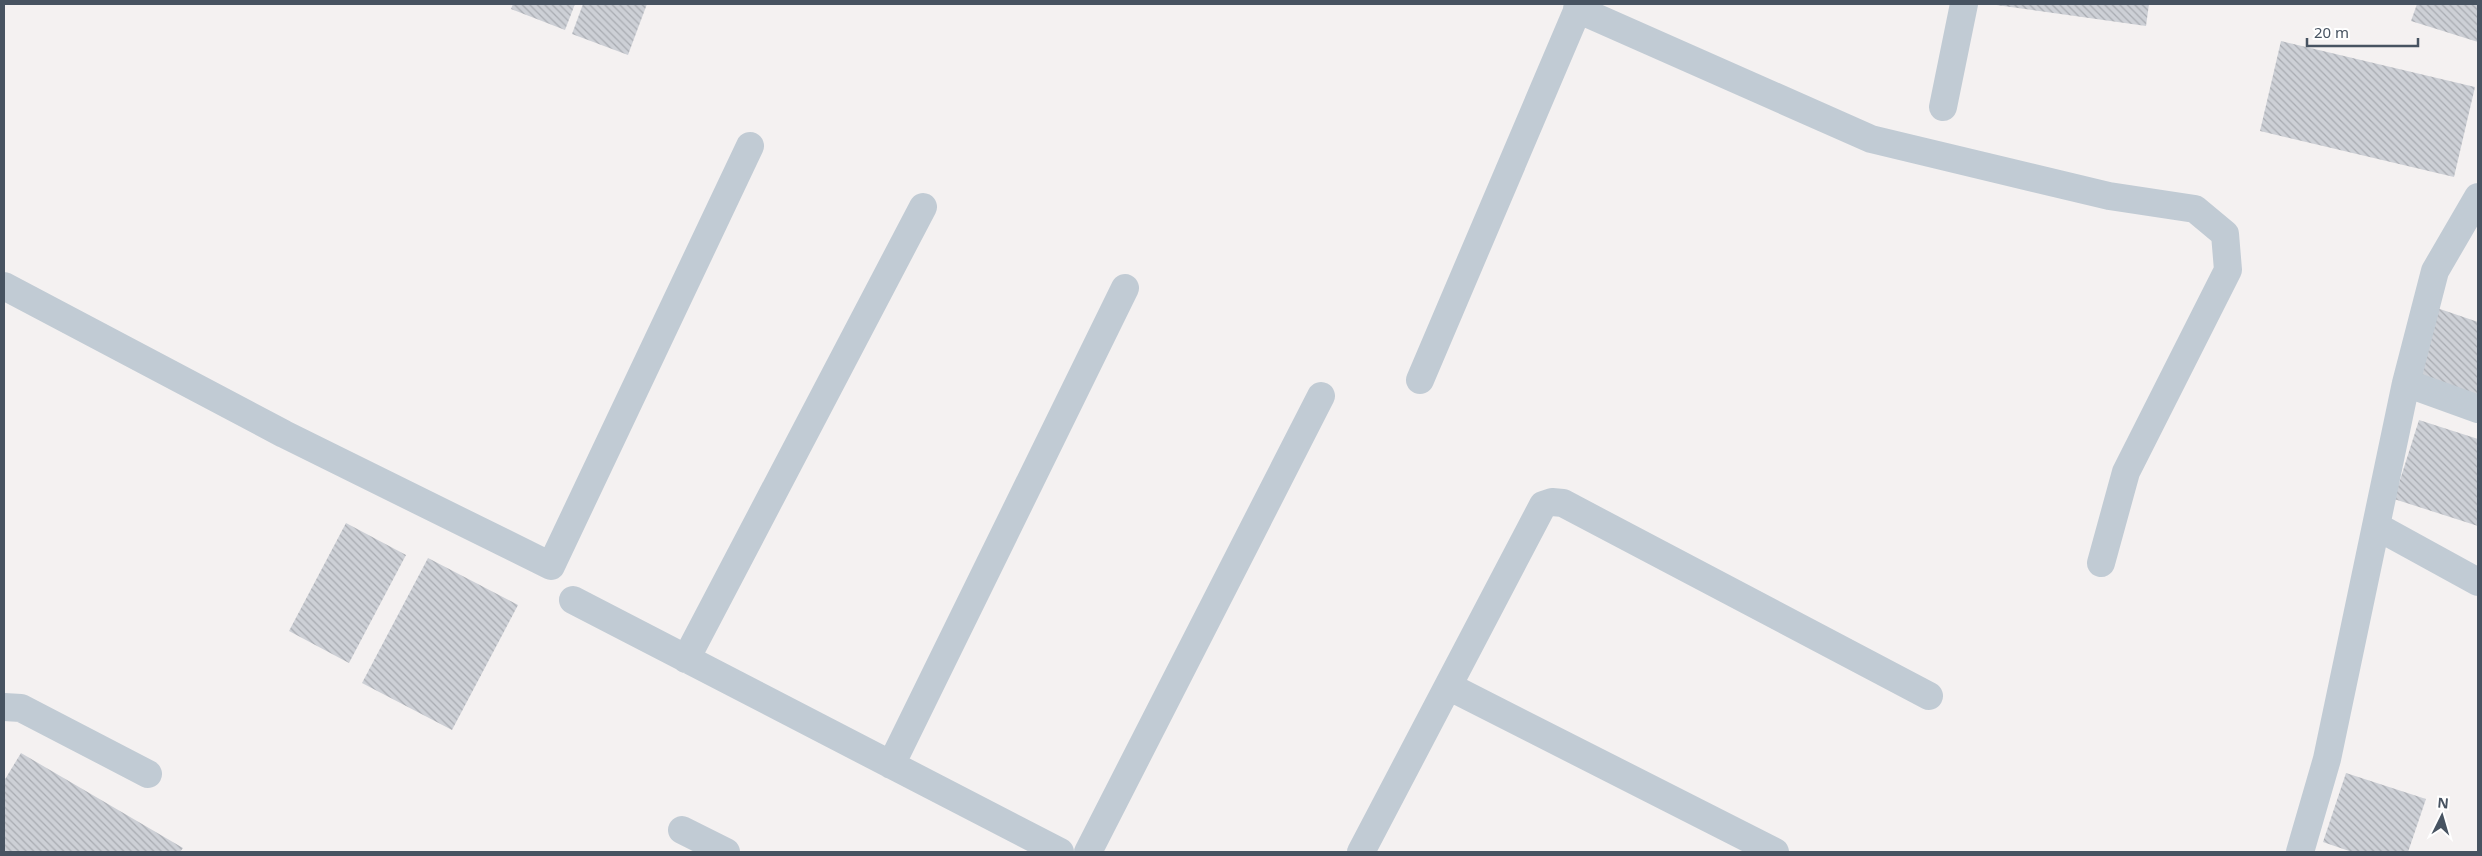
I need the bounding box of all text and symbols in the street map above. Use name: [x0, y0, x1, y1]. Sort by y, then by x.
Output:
scale bar: [2307, 15, 2418, 47]
text: 20 m: [2314, 22, 2349, 42]
north arrow: [2417, 791, 2467, 841]
text: N: [2437, 793, 2450, 813]

